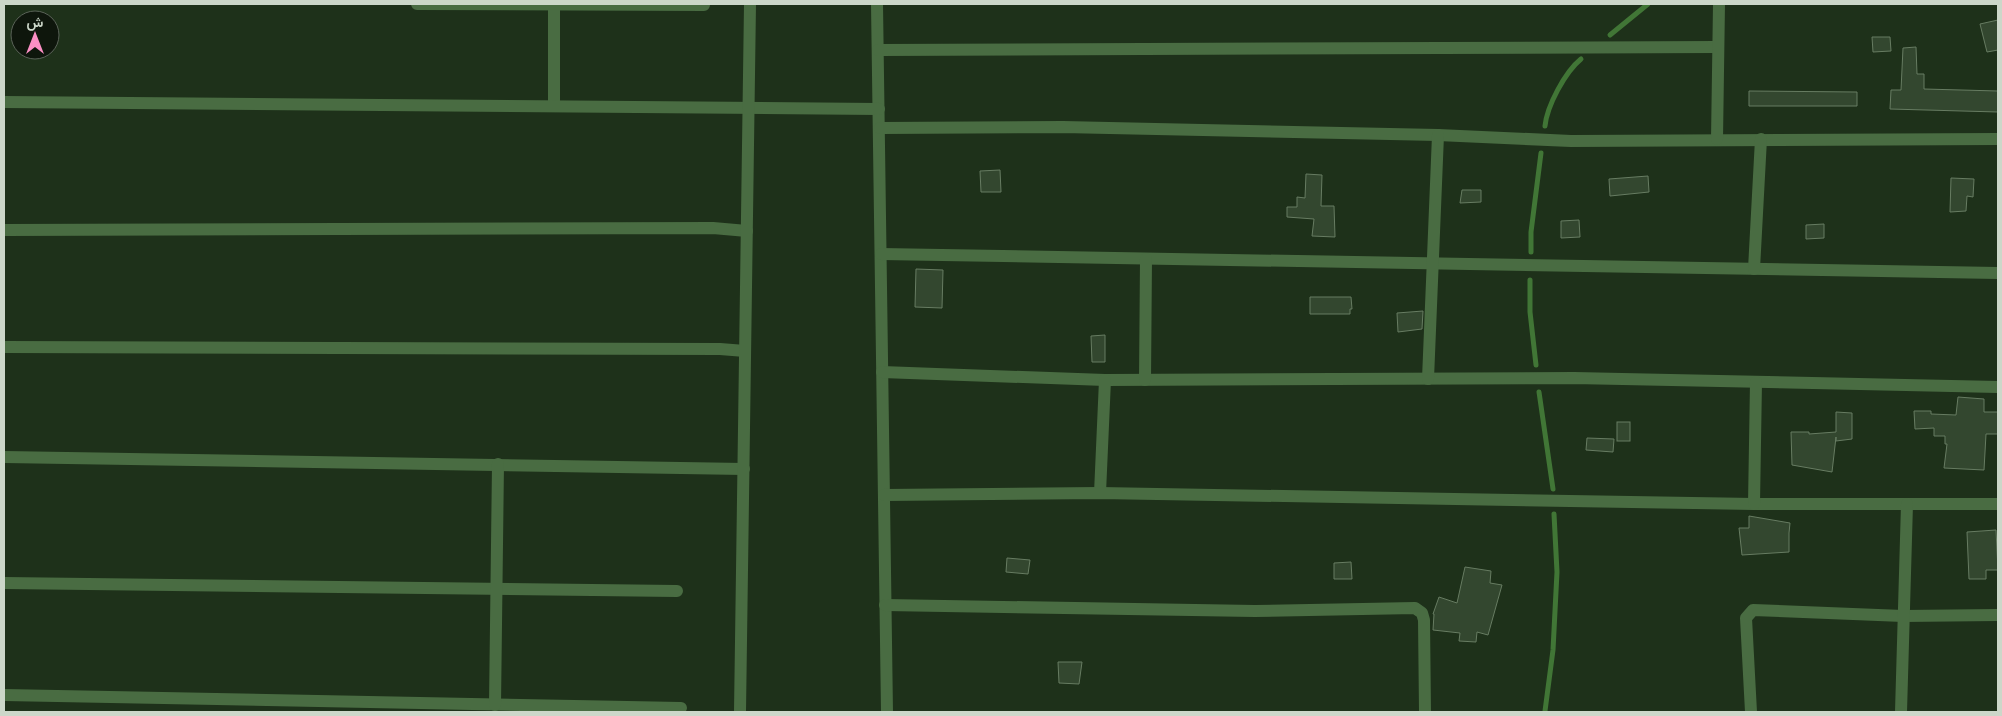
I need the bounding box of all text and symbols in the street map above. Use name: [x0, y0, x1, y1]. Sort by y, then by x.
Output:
north arrow: [10, 10, 60, 60]
text: ش: [27, 13, 44, 31]

